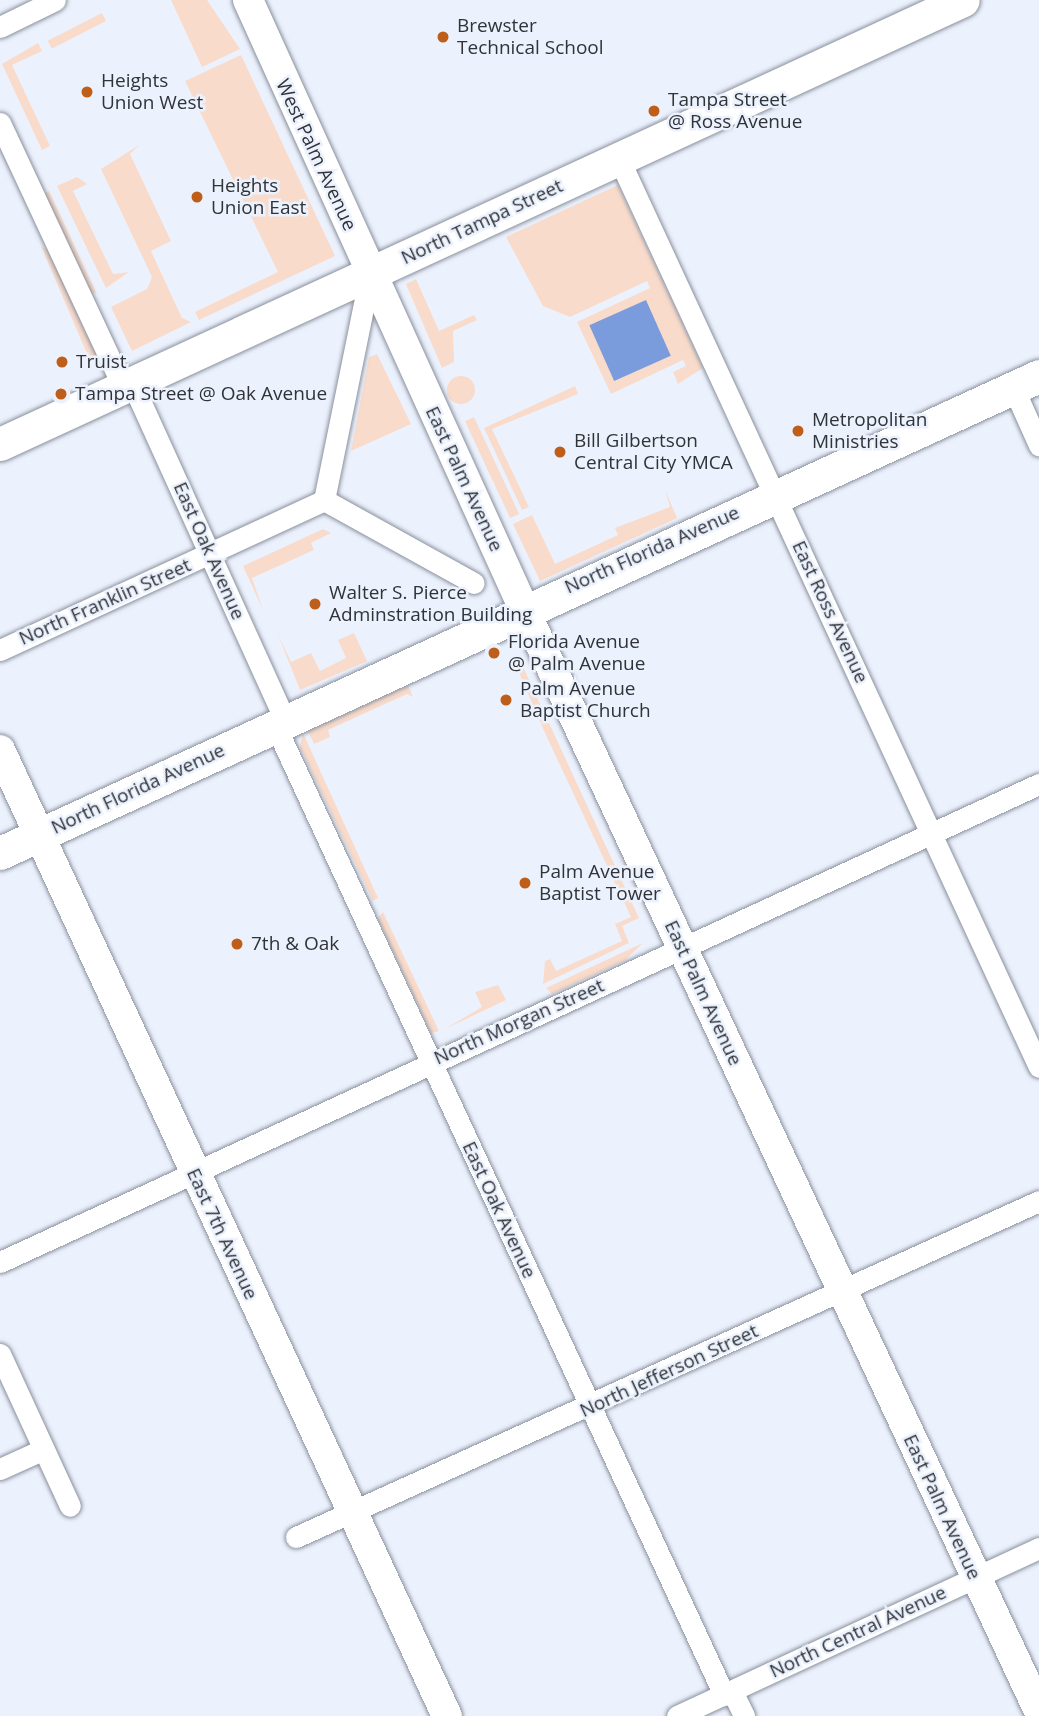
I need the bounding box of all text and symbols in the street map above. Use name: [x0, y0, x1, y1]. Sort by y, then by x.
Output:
place label: Brewster Technical School: [457, 15, 604, 59]
marker: Brewster Technical School: [435, 29, 451, 45]
place label: Heights Union West: [101, 70, 203, 114]
street label: West Palm Avenue: [271, 76, 361, 234]
marker: Heights Union West: [79, 84, 95, 100]
place label: Tampa Street @ Ross Avenue: [668, 89, 802, 133]
marker: Tampa Street @ Ross Avenue: [646, 103, 662, 119]
place label: Heights Union East: [211, 175, 306, 219]
street label: North Tampa Street: [398, 175, 566, 269]
marker: Heights Union East: [189, 189, 205, 205]
place label: Truist: [76, 351, 127, 373]
marker: Truist: [54, 354, 70, 370]
place label: Tampa Street @ Oak Avenue: [75, 383, 327, 405]
marker: Tampa Street @ Oak Avenue: [53, 386, 69, 402]
street label: East Palm Avenue: [420, 403, 508, 555]
place label: Metropolitan Ministries: [812, 409, 927, 453]
marker: Metropolitan Ministries: [790, 423, 806, 439]
place label: Bill Gilbertson Central City YMCA: [574, 430, 733, 474]
marker: Bill Gilbertson Central City YMCA: [552, 444, 568, 460]
street label: East Oak Avenue: [168, 479, 250, 623]
street label: North Florida Avenue: [561, 501, 743, 599]
street label: East Ross Avenue: [787, 537, 873, 687]
street label: North Franklin Street: [15, 554, 195, 650]
place label: Walter S. Pierce Adminstration Building: [329, 582, 532, 626]
marker: Walter S. Pierce Adminstration Building: [307, 596, 323, 612]
place label: Florida Avenue @ Palm Avenue: [508, 631, 645, 675]
marker: Florida Avenue @ Palm Avenue: [486, 645, 502, 661]
place label: Palm Avenue Baptist Church: [520, 678, 651, 722]
marker: Palm Avenue Baptist Church: [498, 692, 514, 708]
street label: North Florida Avenue: [48, 739, 228, 839]
place label: Palm Avenue Baptist Tower: [539, 861, 661, 905]
marker: Palm Avenue Baptist Tower: [517, 875, 533, 891]
street label: East Palm Avenue: [659, 917, 747, 1069]
place label: 7th & Oak: [251, 933, 339, 955]
marker: 7th & Oak: [229, 936, 245, 952]
street label: North Morgan Street: [430, 974, 608, 1070]
street label: East Oak Avenue: [457, 1138, 541, 1282]
street label: East 7th Avenue: [182, 1165, 262, 1303]
street label: North Jefferson Street: [576, 1320, 762, 1422]
street label: East Palm Avenue: [898, 1431, 986, 1583]
street label: North Central Avenue: [766, 1581, 950, 1683]

